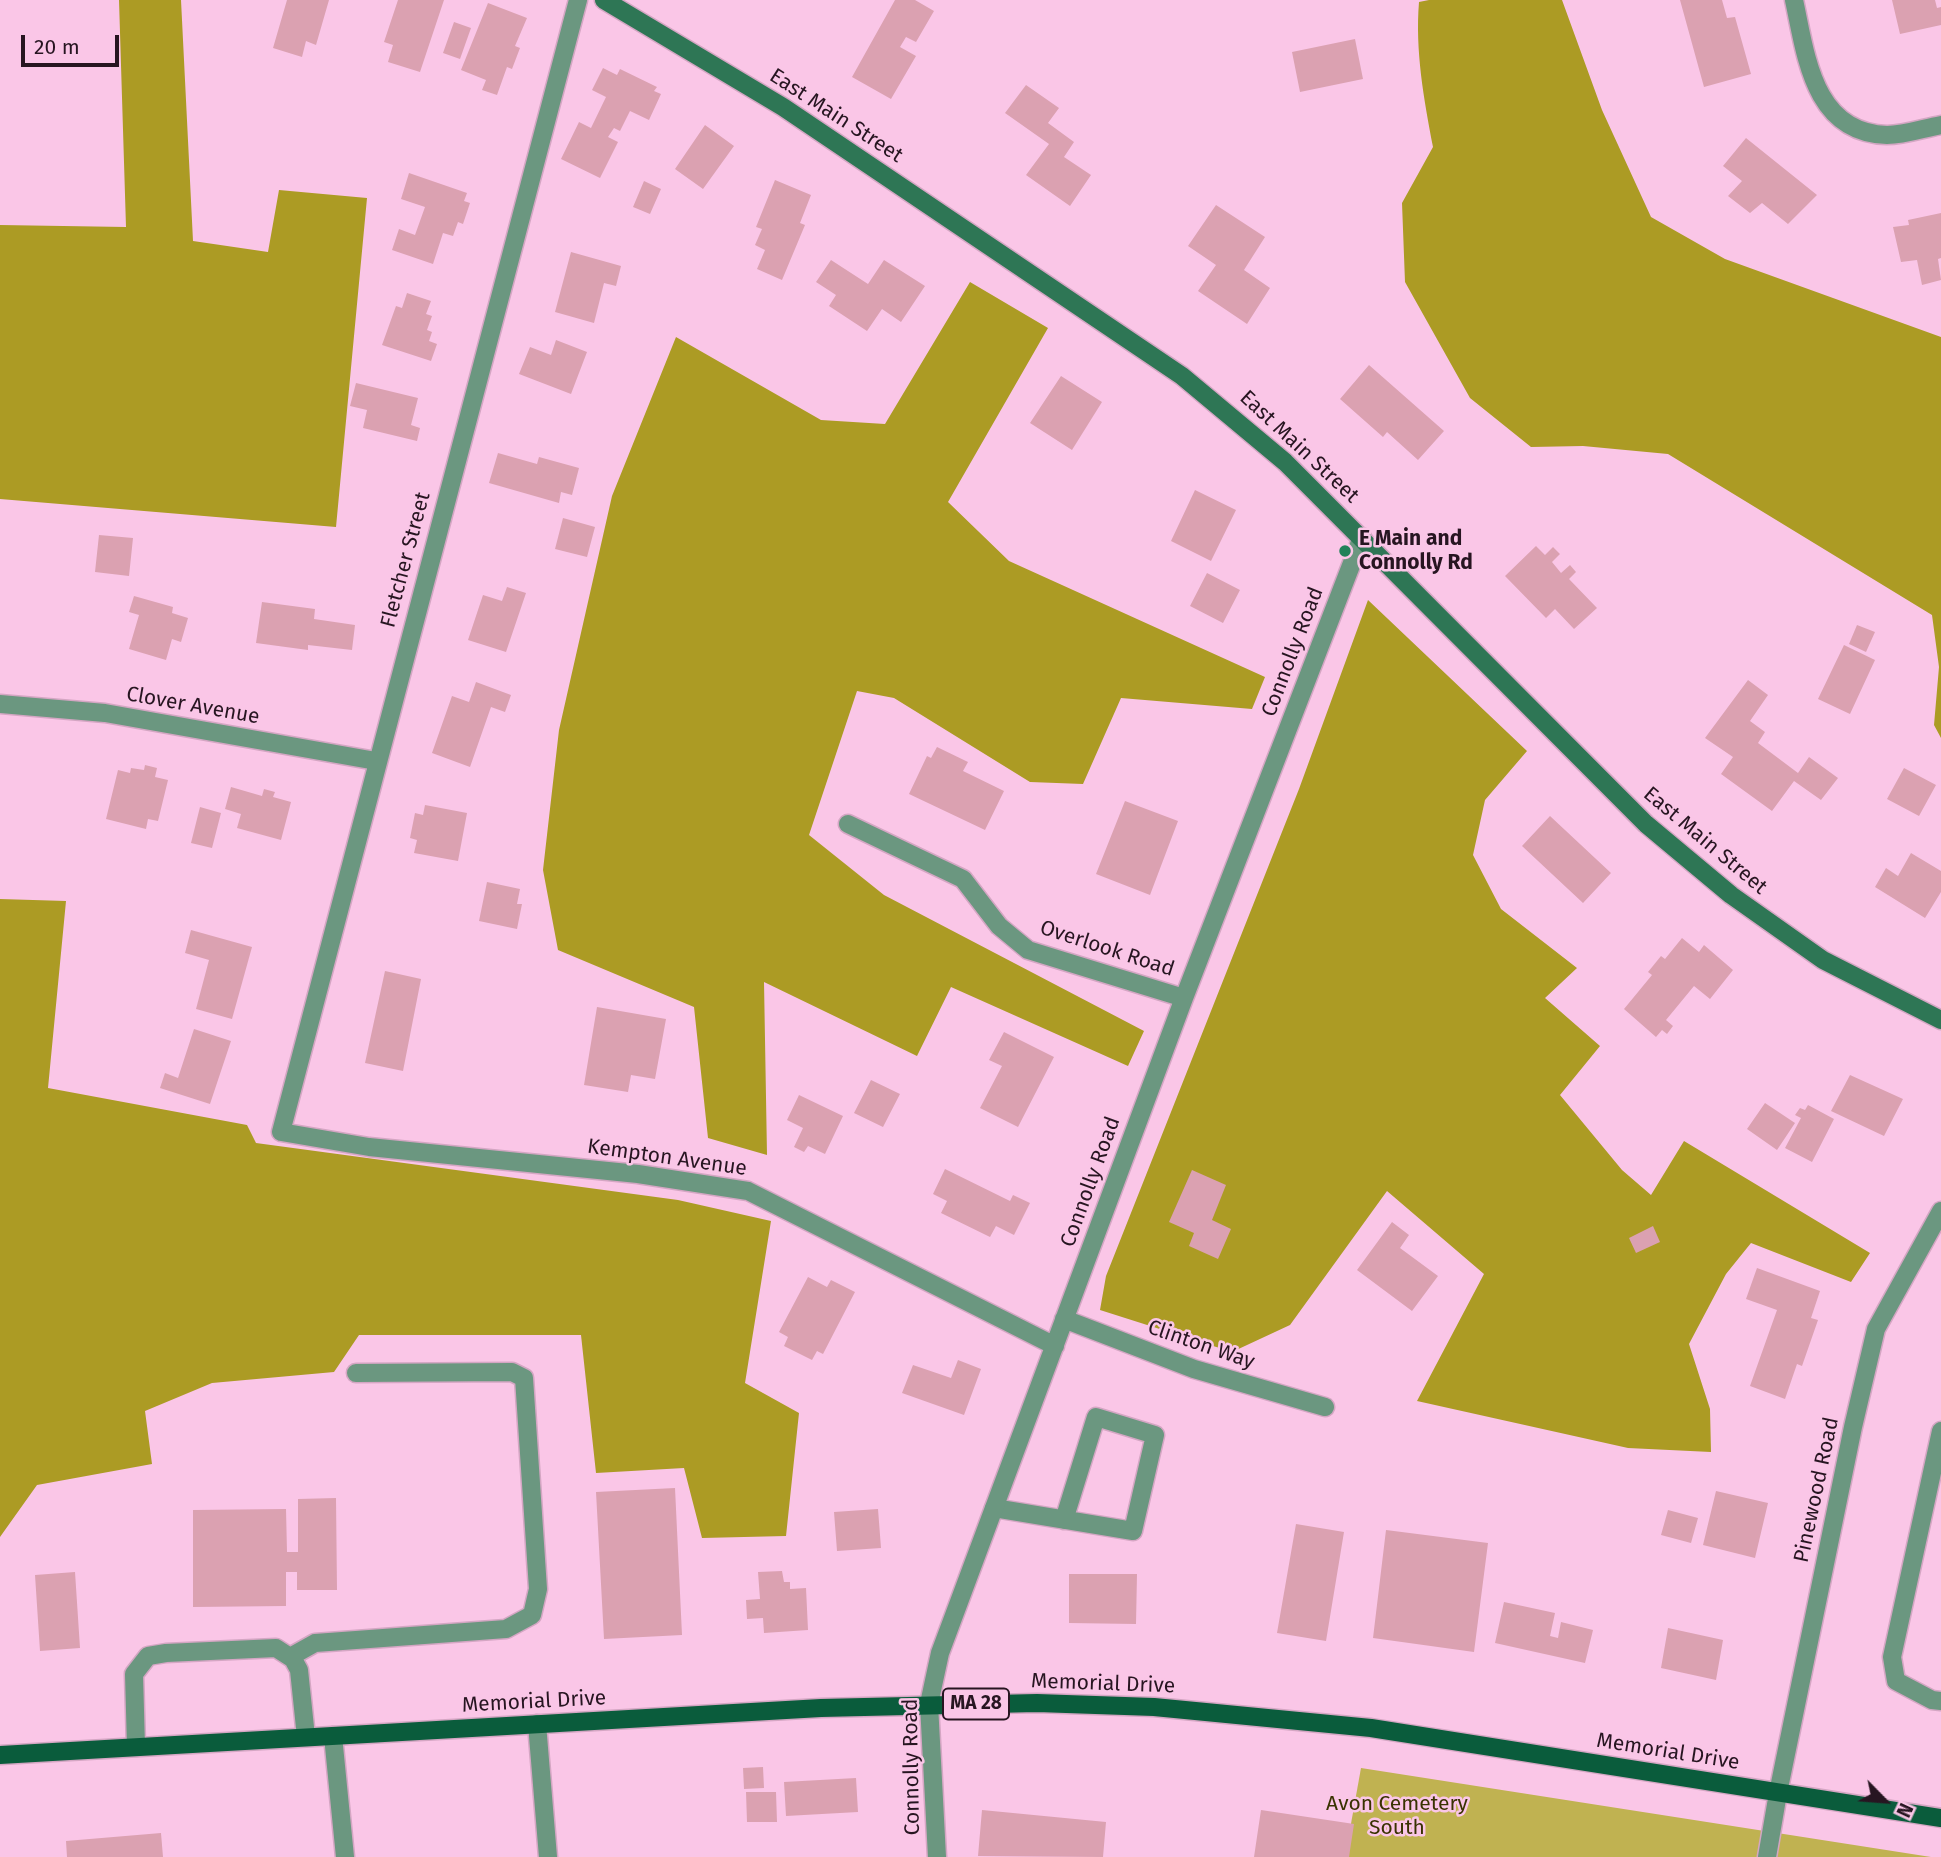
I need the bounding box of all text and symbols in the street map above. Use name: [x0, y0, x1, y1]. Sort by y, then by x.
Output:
scale bar: [24, 21, 122, 65]
text: 20 m: [34, 34, 80, 60]
street label: East Main Street: [765, 64, 907, 168]
street label: East Main Street: [1234, 385, 1364, 509]
street label: Fletcher Street: [376, 489, 436, 631]
place label: E Main and Connolly Rd: [1359, 526, 1473, 576]
marker: E Main and Connolly Rd: [1337, 543, 1353, 559]
street label: Connolly Road: [1257, 584, 1329, 720]
street label: Clover Avenue: [124, 682, 262, 730]
street label: East Main Street: [1638, 782, 1772, 900]
street label: Overlook Road: [1037, 915, 1177, 983]
street label: Connolly Road: [1056, 1113, 1126, 1251]
street label: Kempton Avenue: [585, 1134, 749, 1182]
street label: Clinton Way: [1144, 1315, 1258, 1375]
street label: Pinewood Road: [1789, 1415, 1845, 1565]
street label: Memorial Drive: [1030, 1669, 1176, 1699]
street label: Memorial Drive: [461, 1686, 607, 1718]
road number: MA 28: [943, 1688, 1009, 1720]
street label: Connolly Road: [898, 1698, 926, 1836]
street label: Memorial Drive: [1595, 1728, 1741, 1776]
north arrow: [1850, 1766, 1920, 1836]
park label: Avon Cemetery South: [1326, 1791, 1468, 1841]
text: N: [1891, 1800, 1918, 1821]

